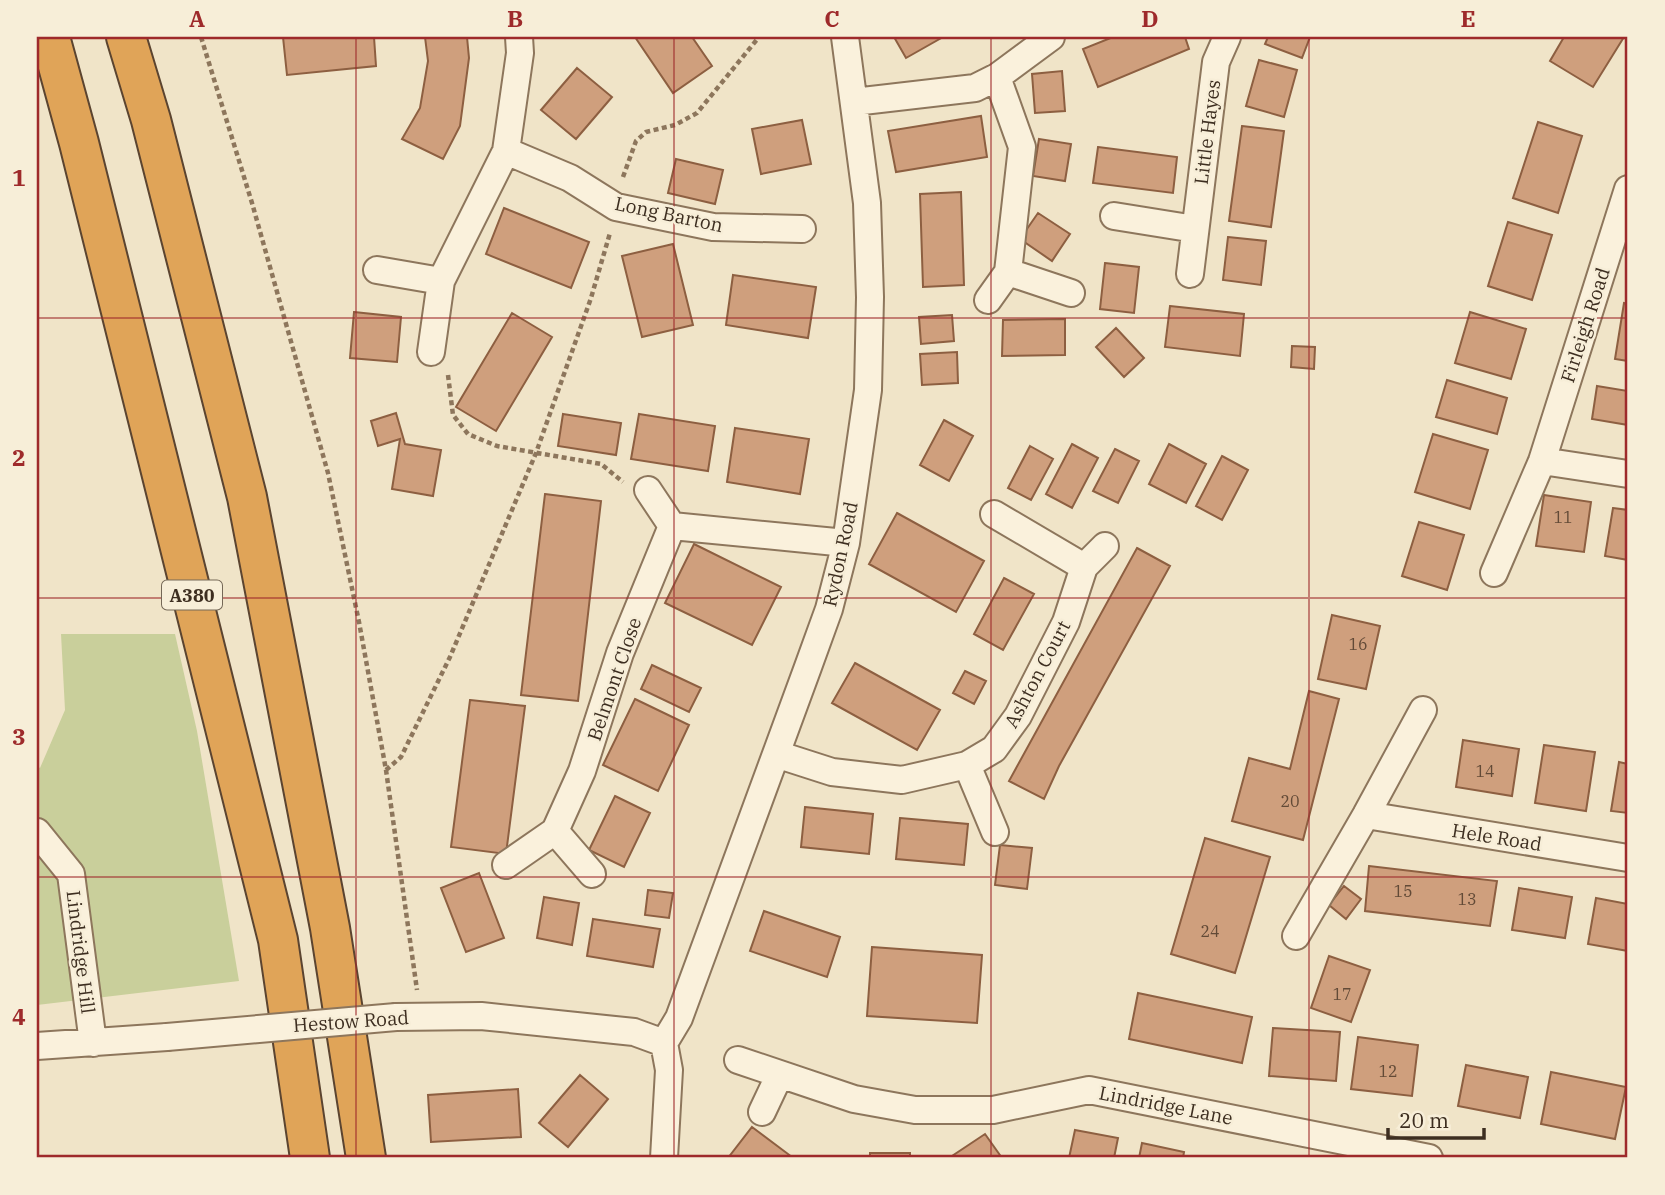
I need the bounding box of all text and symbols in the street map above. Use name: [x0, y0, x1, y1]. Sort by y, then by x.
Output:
text: A: [189, 3, 205, 33]
text: B: [507, 3, 523, 33]
text: C: [824, 3, 840, 33]
text: D: [1141, 3, 1159, 33]
text: E: [1460, 3, 1476, 33]
street label: Little Hayes: [1189, 78, 1225, 186]
text: 1: [12, 162, 26, 192]
street label: Long Barton: [613, 191, 725, 237]
street label: Firleigh Road: [1555, 264, 1615, 386]
text: 2: [12, 442, 26, 472]
street label: Rydon Road: [817, 499, 863, 609]
house number: 11: [1553, 507, 1573, 527]
road number: A380: [162, 580, 222, 610]
street label: Belmont Close: [582, 614, 646, 744]
street label: Ashton Court: [999, 616, 1075, 732]
house number: 16: [1348, 634, 1368, 654]
text: 3: [12, 721, 26, 751]
house number: 14: [1475, 761, 1495, 781]
house number: 20: [1280, 791, 1300, 811]
street label: Hele Road: [1450, 818, 1544, 856]
house number: 15: [1393, 881, 1413, 901]
street label: Lindridge Hill: [62, 889, 101, 1015]
house number: 13: [1457, 889, 1477, 909]
house number: 24: [1200, 921, 1220, 941]
house number: 17: [1332, 984, 1352, 1004]
text: 4: [12, 1001, 26, 1031]
street label: Hestow Road: [292, 1005, 410, 1037]
house number: 12: [1378, 1061, 1398, 1081]
street label: Lindridge Lane: [1097, 1080, 1235, 1130]
scale bar: [1388, 1097, 1485, 1141]
text: 20 m: [1399, 1106, 1449, 1134]

